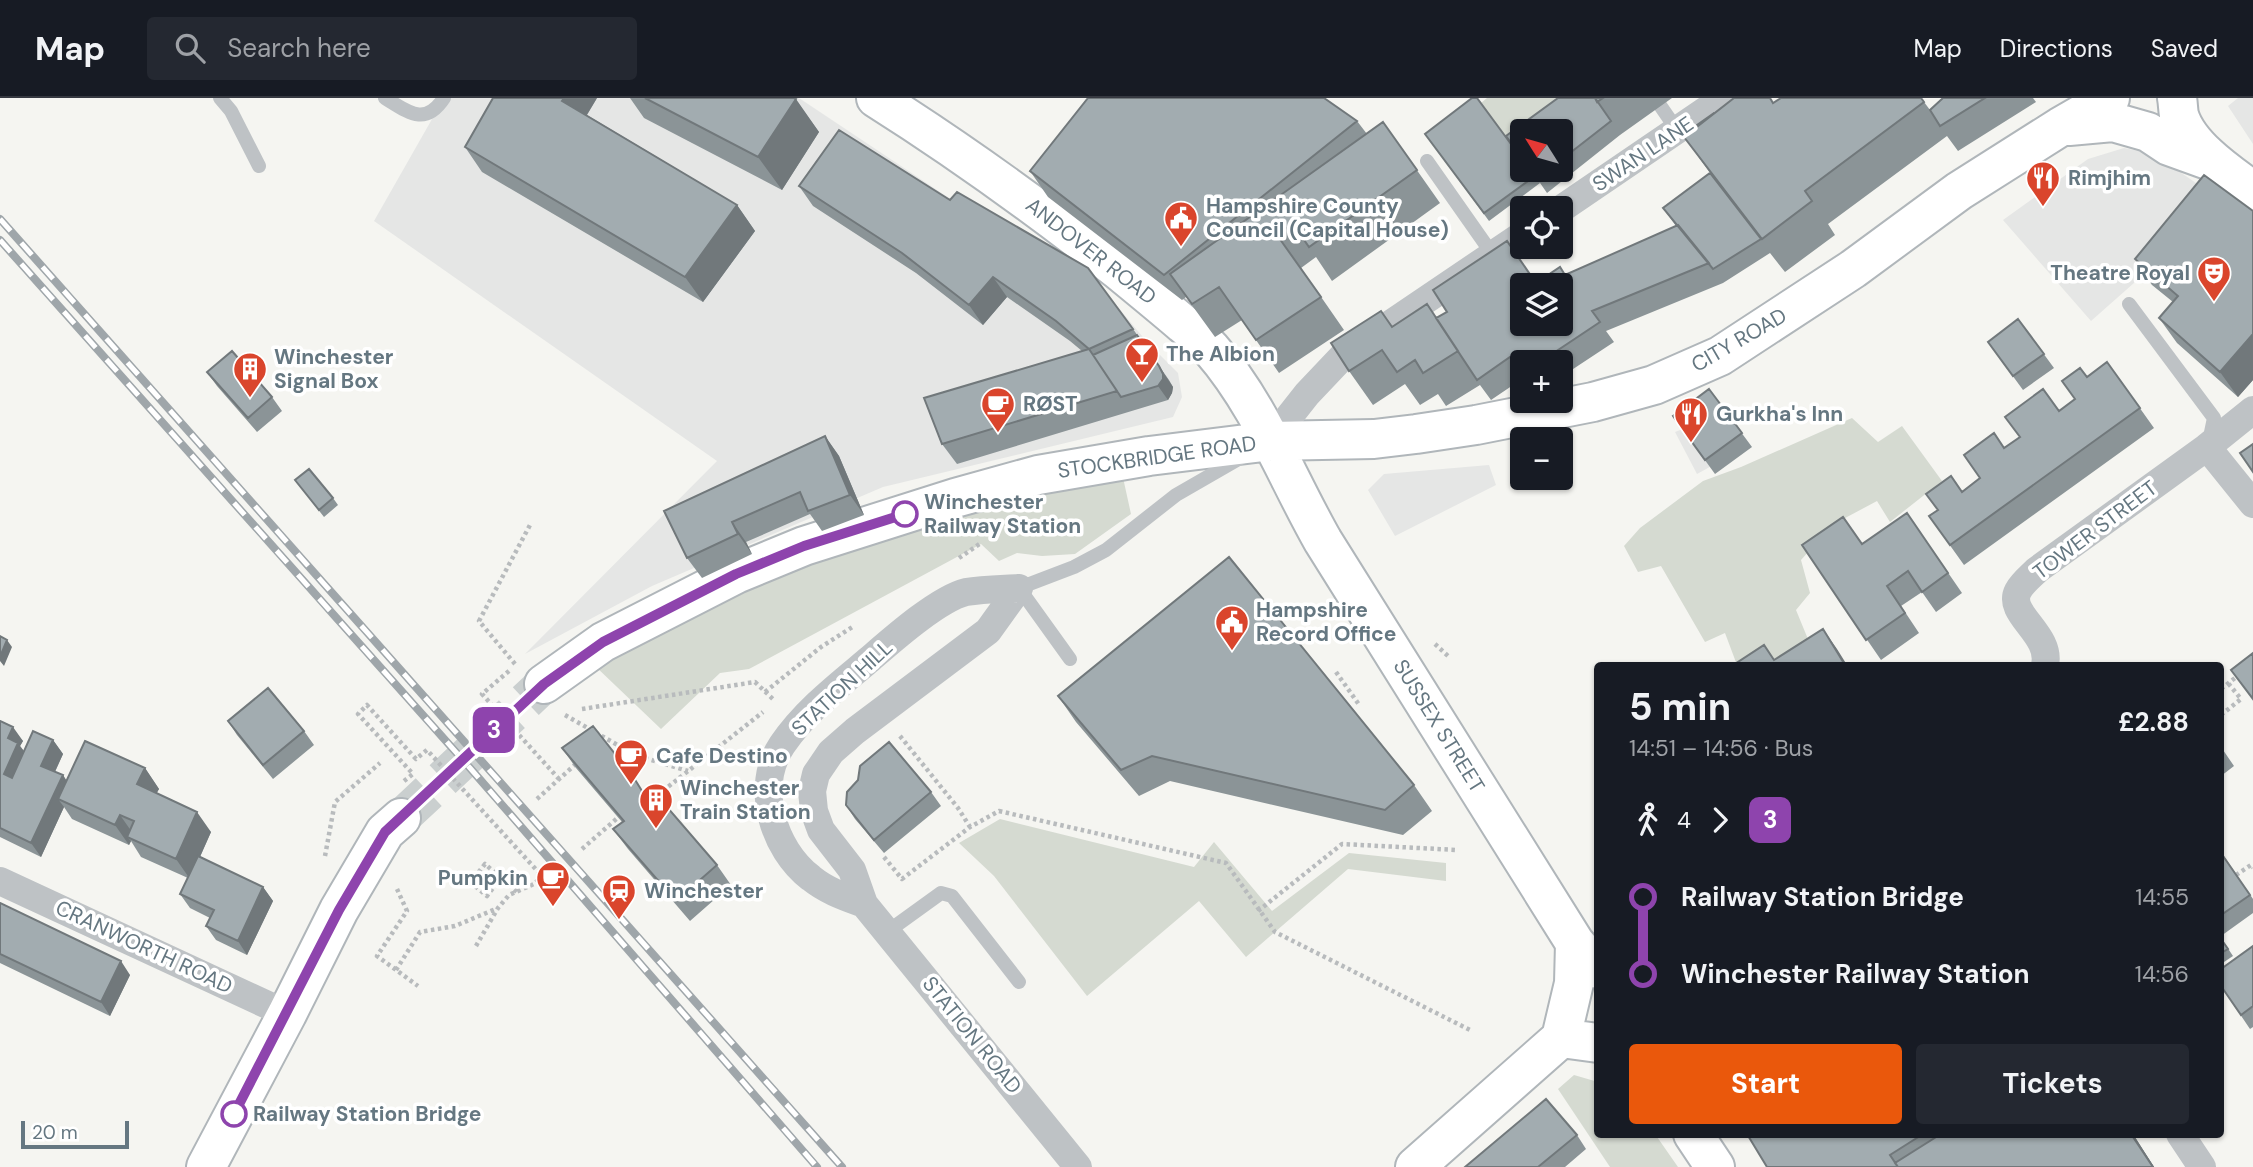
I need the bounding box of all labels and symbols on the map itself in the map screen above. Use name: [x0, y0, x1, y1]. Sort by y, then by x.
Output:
street label: SWAN LANE: [1587, 110, 1699, 198]
north arrow: [1510, 119, 1573, 182]
restaurant icon: Rimjhim: [2024, 159, 2062, 208]
place label: Rimjhim: [2068, 164, 2151, 192]
street label: ANDOVER ROAD: [1020, 191, 1162, 311]
place label: Hampshire County Council (Capital House): [1206, 192, 1449, 244]
public building icon: Hampshire County Council (Capital House): [1162, 199, 1200, 248]
theatre icon: Theatre Royal: [2195, 254, 2233, 303]
place label: Theatre Royal: [2050, 259, 2190, 287]
street label: CITY ROAD: [1686, 301, 1792, 379]
bar icon: The Albion: [1123, 335, 1161, 384]
place label: The Albion: [1166, 340, 1275, 368]
place label: Winchester Signal Box: [274, 343, 394, 395]
building icon: Winchester Signal Box: [231, 350, 269, 399]
cafe icon: RØST: [979, 385, 1017, 434]
place label: RØST: [1023, 390, 1078, 418]
restaurant icon: Gurkha's Inn: [1672, 395, 1710, 444]
place label: Gurkha's Inn: [1716, 400, 1843, 428]
street label: STOCKBRIDGE ROAD: [1056, 429, 1258, 485]
street label: TOWER STREET: [2027, 474, 2163, 586]
place label: Winchester Railway Station: [924, 488, 1081, 540]
marker: Winchester Railway Station: [892, 501, 918, 527]
place label: Hampshire Record Office: [1256, 596, 1396, 648]
public building icon: Hampshire Record Office: [1213, 603, 1251, 652]
street label: STATION HILL: [785, 634, 899, 742]
street label: SUSSEX STREET: [1387, 654, 1491, 798]
line badge: 3: [471, 707, 517, 753]
cafe icon: Cafe Destino: [612, 737, 650, 786]
place label: Cafe Destino: [656, 742, 788, 770]
place label: Winchester Train Station: [680, 774, 811, 826]
building icon: Winchester Train Station: [637, 781, 675, 830]
cafe icon: Pumpkin: [534, 859, 572, 908]
place label: Pumpkin: [438, 864, 528, 892]
station icon: Winchester: [600, 872, 638, 921]
place label: Winchester: [644, 877, 764, 905]
street label: CRANWORTH ROAD: [51, 894, 237, 1000]
street label: STATION ROAD: [916, 970, 1028, 1100]
place label: Railway Station Bridge: [253, 1100, 481, 1128]
marker: Railway Station Bridge: [221, 1101, 247, 1127]
scale bar: [21, 1118, 130, 1150]

